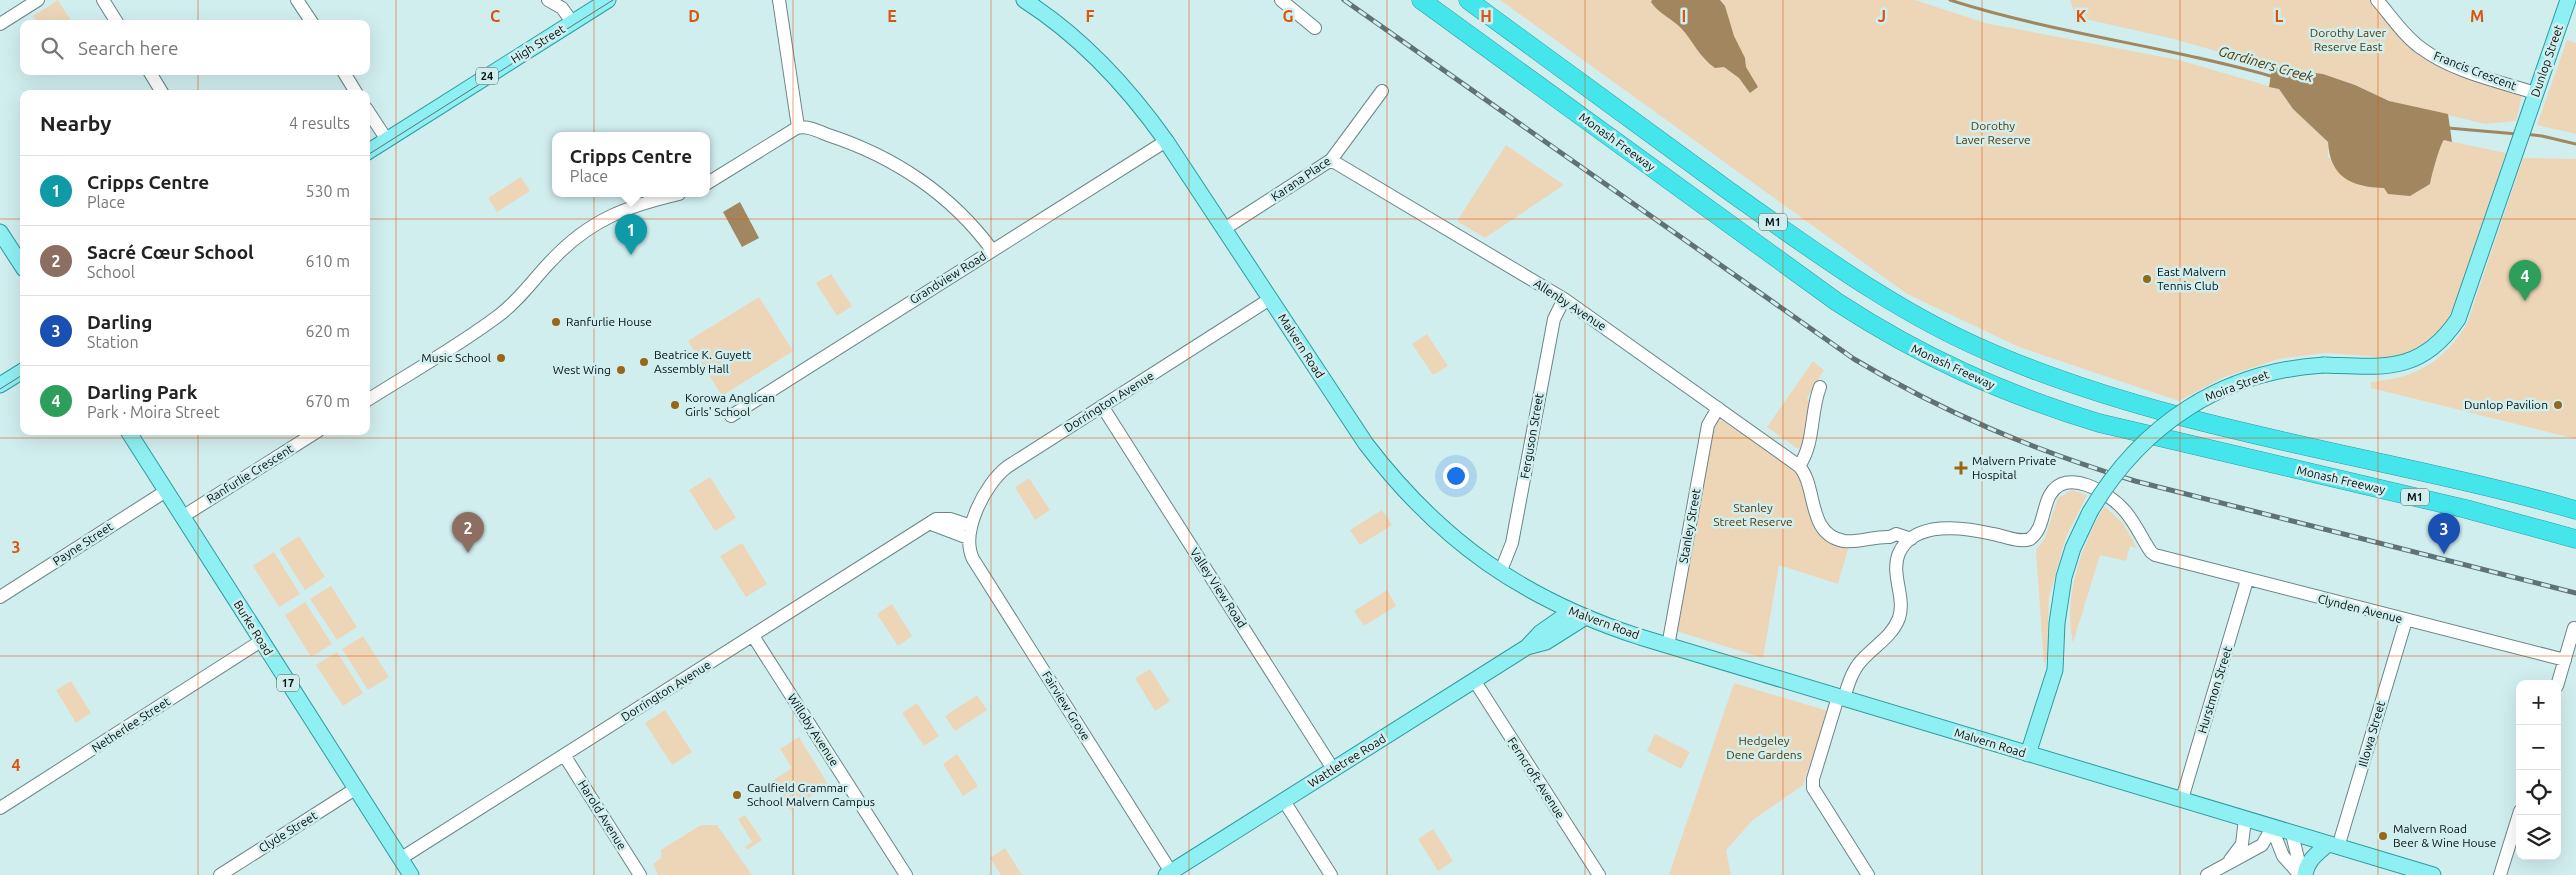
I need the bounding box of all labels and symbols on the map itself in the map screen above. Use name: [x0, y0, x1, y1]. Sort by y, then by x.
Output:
text: C: [490, 7, 500, 25]
text: D: [688, 7, 700, 25]
text: E: [887, 7, 897, 25]
text: F: [1086, 7, 1095, 25]
text: G: [1282, 7, 1294, 25]
text: H: [1480, 7, 1492, 25]
text: I: [1682, 7, 1686, 25]
text: J: [1878, 7, 1886, 25]
text: K: [2076, 7, 2087, 25]
text: L: [2275, 7, 2284, 25]
text: M: [2470, 7, 2484, 25]
street label: High Street: [508, 22, 567, 65]
street label: Dunlop Street: [2528, 23, 2565, 99]
park label: Dorothy Laver Reserve East: [2310, 26, 2387, 53]
water label: Gardiners Creek: [2217, 43, 2316, 85]
street label: Francis Crescent: [2432, 49, 2519, 92]
road number: 24: [476, 68, 498, 84]
street label: Monash Freeway: [1577, 110, 1658, 174]
park label: Dorothy Laver Reserve: [1955, 119, 2031, 146]
street label: Karana Place: [1269, 154, 1333, 203]
road number: M1: [1759, 213, 1787, 230]
pin: 1: [615, 214, 647, 255]
street label: Grandview Road: [907, 249, 988, 306]
pin: 4: [2509, 260, 2541, 301]
place label: East Malvern Tennis Club: [2157, 265, 2226, 292]
marker: East Malvern Tennis Club: [2141, 273, 2153, 285]
street label: Allenby Avenue: [1532, 276, 1609, 333]
street label: Malvern Road: [1276, 311, 1327, 380]
place label: Ranfurlie House: [566, 315, 652, 328]
marker: Ranfurlie House: [550, 316, 562, 328]
street label: Monash Freeway: [1909, 342, 1997, 392]
place label: Beatrice K. Guyett Assembly Hall: [654, 348, 752, 375]
place label: Music School: [421, 351, 491, 364]
marker: Music School: [495, 352, 507, 364]
marker: Beatrice K. Guyett Assembly Hall: [638, 356, 650, 368]
place label: West Wing: [553, 363, 611, 376]
marker: West Wing: [615, 364, 627, 376]
street label: Moira Street: [2203, 367, 2271, 404]
street label: Dorrington Avenue: [1062, 369, 1156, 434]
place label: Korowa Anglican Girls' School: [685, 391, 775, 418]
street label: Ferguson Street: [1518, 392, 1545, 480]
place label: Dunlop Pavilion: [2464, 398, 2548, 411]
marker: Korowa Anglican Girls' School: [669, 399, 681, 411]
marker: Dunlop Pavilion: [2552, 399, 2564, 411]
street label: Ranfurlie Crescent: [204, 442, 296, 505]
place label: Malvern Private Hospital: [1972, 454, 2056, 481]
marker: Malvern Private Hospital: [1954, 461, 1968, 475]
your location: [1443, 463, 1469, 489]
street label: Monash Freeway: [2296, 463, 2387, 496]
street label: Stanley Street: [1677, 487, 1703, 564]
road number: M1: [2401, 488, 2429, 506]
park label: Stanley Street Reserve: [1713, 501, 1793, 528]
pin: 2: [452, 512, 484, 553]
pin: 3: [2428, 513, 2460, 554]
street label: Payne Street: [50, 519, 115, 568]
text: 3: [11, 538, 21, 556]
street label: Valley View Road: [1188, 545, 1249, 630]
street label: Clynden Avenue: [2316, 592, 2404, 625]
street label: Burke Road: [232, 598, 275, 657]
street label: Malvern Road: [1567, 604, 1641, 641]
street label: Hurstmon Street: [2195, 645, 2234, 735]
street label: Dorrington Avenue: [619, 658, 713, 723]
street label: Fairview Grove: [1040, 669, 1093, 743]
road number: 17: [277, 674, 299, 691]
street label: Willoby Avenue: [785, 691, 842, 768]
street label: Netherlee Street: [89, 694, 172, 755]
street label: Illowa Street: [2356, 699, 2387, 768]
street label: Malvern Road: [1953, 725, 2027, 760]
street label: Wattletree Road: [1305, 731, 1388, 790]
park label: Hedgeley Dene Gardens: [1726, 734, 1802, 761]
street label: Ferncroft Avenue: [1505, 735, 1567, 821]
text: 4: [11, 756, 21, 774]
street label: Harold Avenue: [576, 778, 629, 852]
place label: Caulfield Grammar School Malvern Campus: [747, 781, 875, 808]
marker: Caulfield Grammar School Malvern Campus: [731, 789, 743, 801]
street label: Clyde Street: [256, 808, 319, 855]
place label: Malvern Road Beer & Wine House: [2393, 822, 2496, 849]
marker: Malvern Road Beer & Wine House: [2377, 830, 2389, 842]

